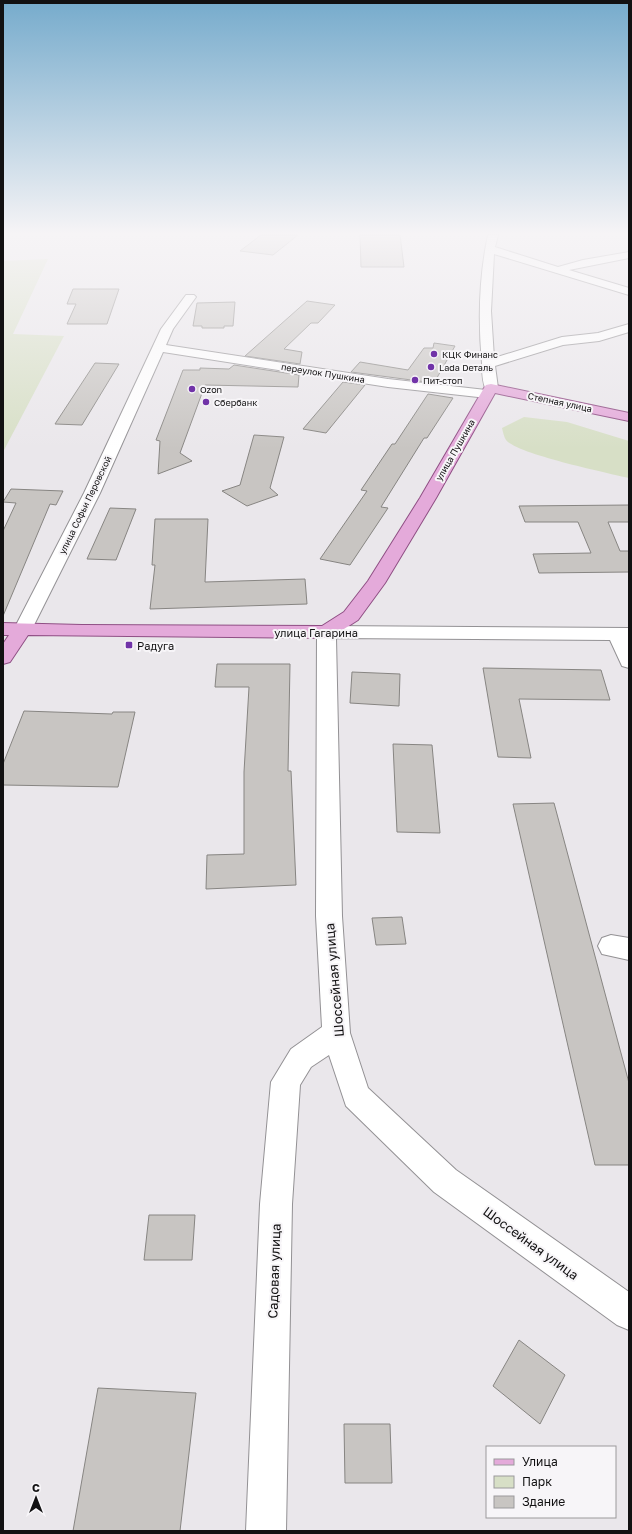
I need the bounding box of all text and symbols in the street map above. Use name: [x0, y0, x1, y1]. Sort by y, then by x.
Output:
marker: КЦК Финанс: [429, 349, 439, 359]
place label: КЦК Финанс: [442, 349, 498, 360]
street label: переулок Пушкина: [280, 361, 366, 385]
marker: Lada Dеталь: [426, 362, 436, 372]
place label: Lada Dеталь: [439, 362, 493, 373]
marker: Пит-стоп: [410, 375, 420, 385]
place label: Пит-стоп: [423, 375, 462, 386]
marker: Ozon: [187, 384, 197, 394]
place label: Ozon: [200, 384, 222, 395]
street label: Степная улица: [527, 390, 593, 414]
marker: Сбербанк: [201, 397, 211, 407]
place label: Сбербанк: [214, 397, 257, 408]
street label: улица Пушкина: [433, 417, 477, 483]
street label: улица Софьи Перовской: [56, 454, 114, 556]
street label: улица Гагарина: [274, 626, 358, 639]
place label: Радуга: [137, 639, 174, 652]
marker: Радуга: [124, 640, 134, 650]
street label: Шоссейная улица: [321, 922, 347, 1038]
street label: Шоссейная улица: [480, 1203, 582, 1283]
street label: Садовая улица: [264, 1223, 284, 1319]
legend: [486, 1446, 616, 1518]
text: Улица: [522, 1454, 558, 1469]
text: Парк: [522, 1474, 552, 1489]
north arrow: [16, 1478, 56, 1518]
text: С: [32, 1481, 40, 1494]
text: Здание: [522, 1494, 565, 1509]

